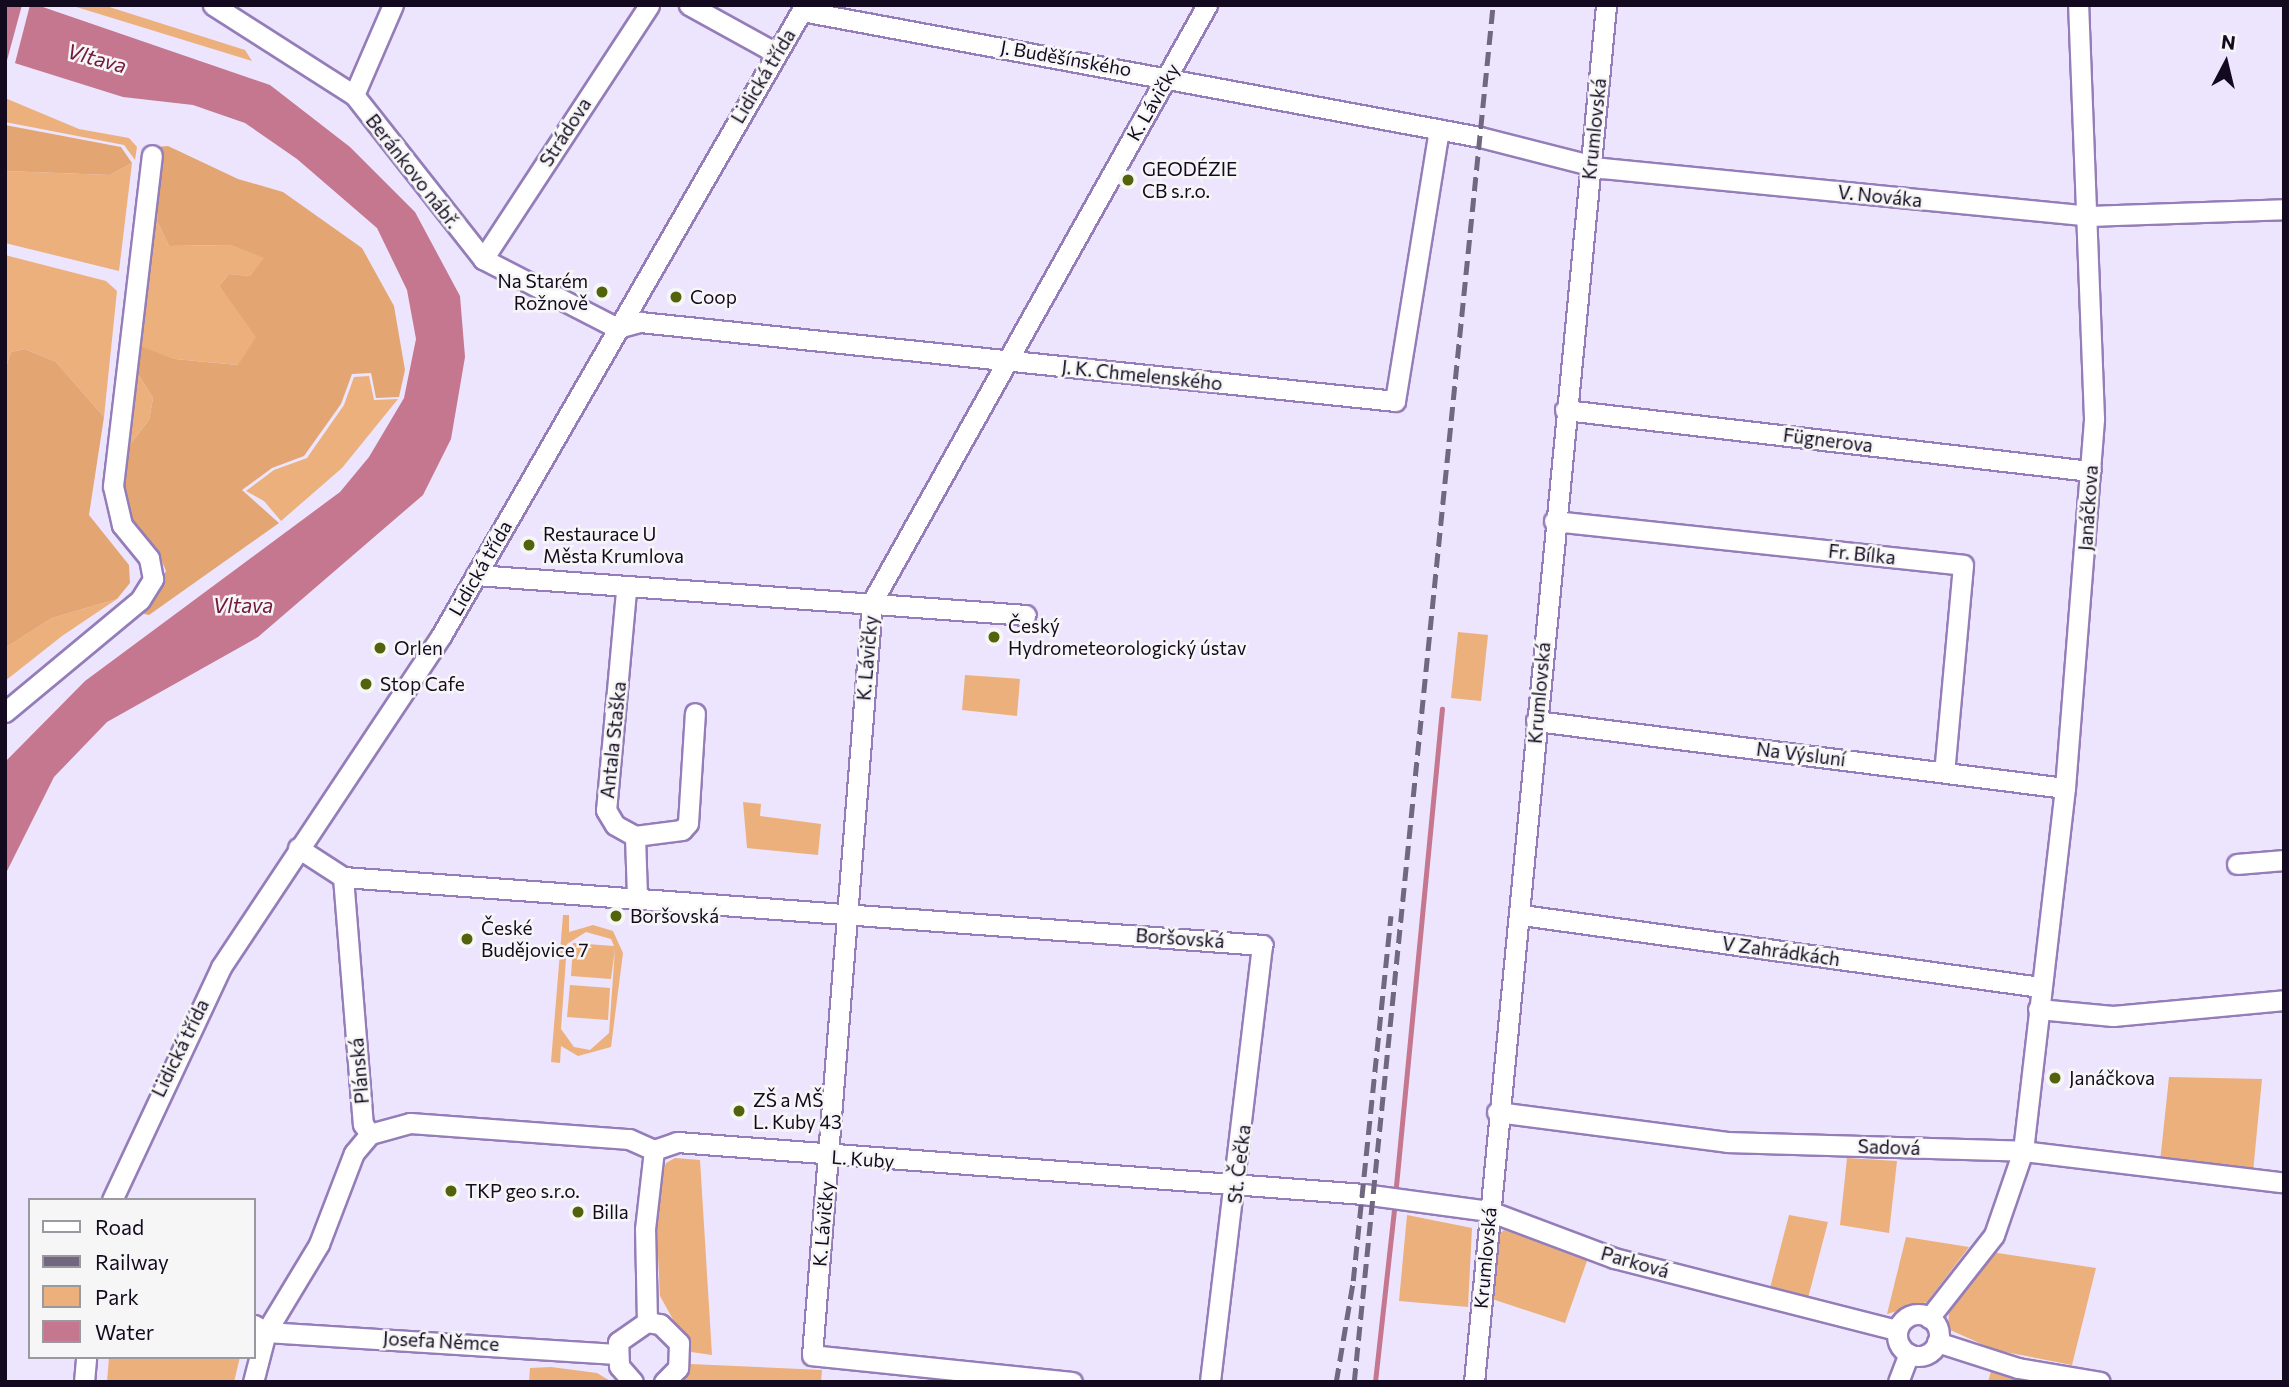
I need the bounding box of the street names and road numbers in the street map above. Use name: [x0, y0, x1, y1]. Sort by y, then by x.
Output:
street label: Lidická třída: [726, 25, 800, 127]
street label: J. Buděšínského: [999, 35, 1133, 81]
street label: K. Lávičky: [1122, 59, 1184, 145]
street label: Krumlovská: [1577, 77, 1611, 181]
street label: Strádova: [534, 93, 596, 171]
street label: Beránkovo nábř.: [361, 109, 465, 233]
street label: V. Nováka: [1837, 180, 1923, 212]
street label: J. K. Chmelenského: [1060, 355, 1224, 395]
street label: Fügnerova: [1782, 423, 1874, 457]
street label: Janáčkova: [2074, 464, 2102, 552]
street label: Lidická třída: [444, 516, 516, 620]
street label: Fr. Bílka: [1827, 539, 1897, 569]
street label: K. Lávičky: [852, 614, 882, 702]
street label: Krumlovská: [1523, 641, 1555, 745]
street label: Antala Staška: [596, 680, 630, 800]
street label: Na Výsluní: [1755, 737, 1847, 771]
street label: Boršovská: [1135, 924, 1225, 952]
street label: V Zahrádkách: [1721, 931, 1841, 971]
street label: Lidická třída: [147, 995, 213, 1101]
street label: Plánská: [345, 1037, 373, 1105]
street label: St. Čečka: [1223, 1123, 1255, 1205]
street label: Sadová: [1857, 1135, 1921, 1159]
street label: L. Kuby: [831, 1145, 895, 1173]
street label: K. Lávičky: [808, 1180, 838, 1268]
street label: Krumlovská: [1469, 1206, 1501, 1310]
street label: Parková: [1598, 1241, 1672, 1283]
street label: Josefa Němce: [382, 1327, 500, 1355]

